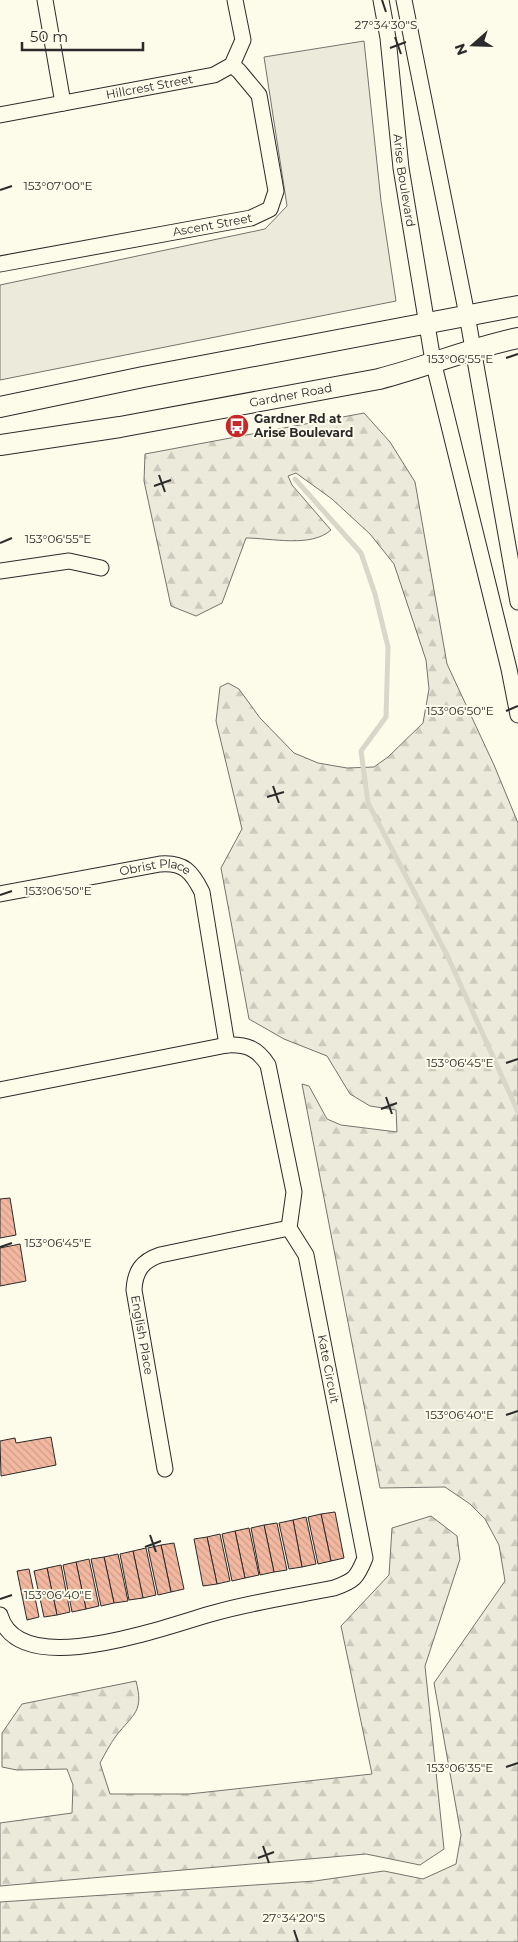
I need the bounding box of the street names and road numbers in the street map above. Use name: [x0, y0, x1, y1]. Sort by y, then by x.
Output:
street label: Hillcrest Street: [105, 71, 194, 102]
street label: Arise Boulevard: [391, 133, 419, 228]
street label: Ascent Street: [171, 210, 254, 239]
street label: Gardner Road: [248, 380, 333, 410]
street label: Obrist Place: [118, 856, 195, 878]
street label: English Place: [128, 1294, 157, 1376]
street label: Kate Circuit: [315, 1333, 343, 1405]

